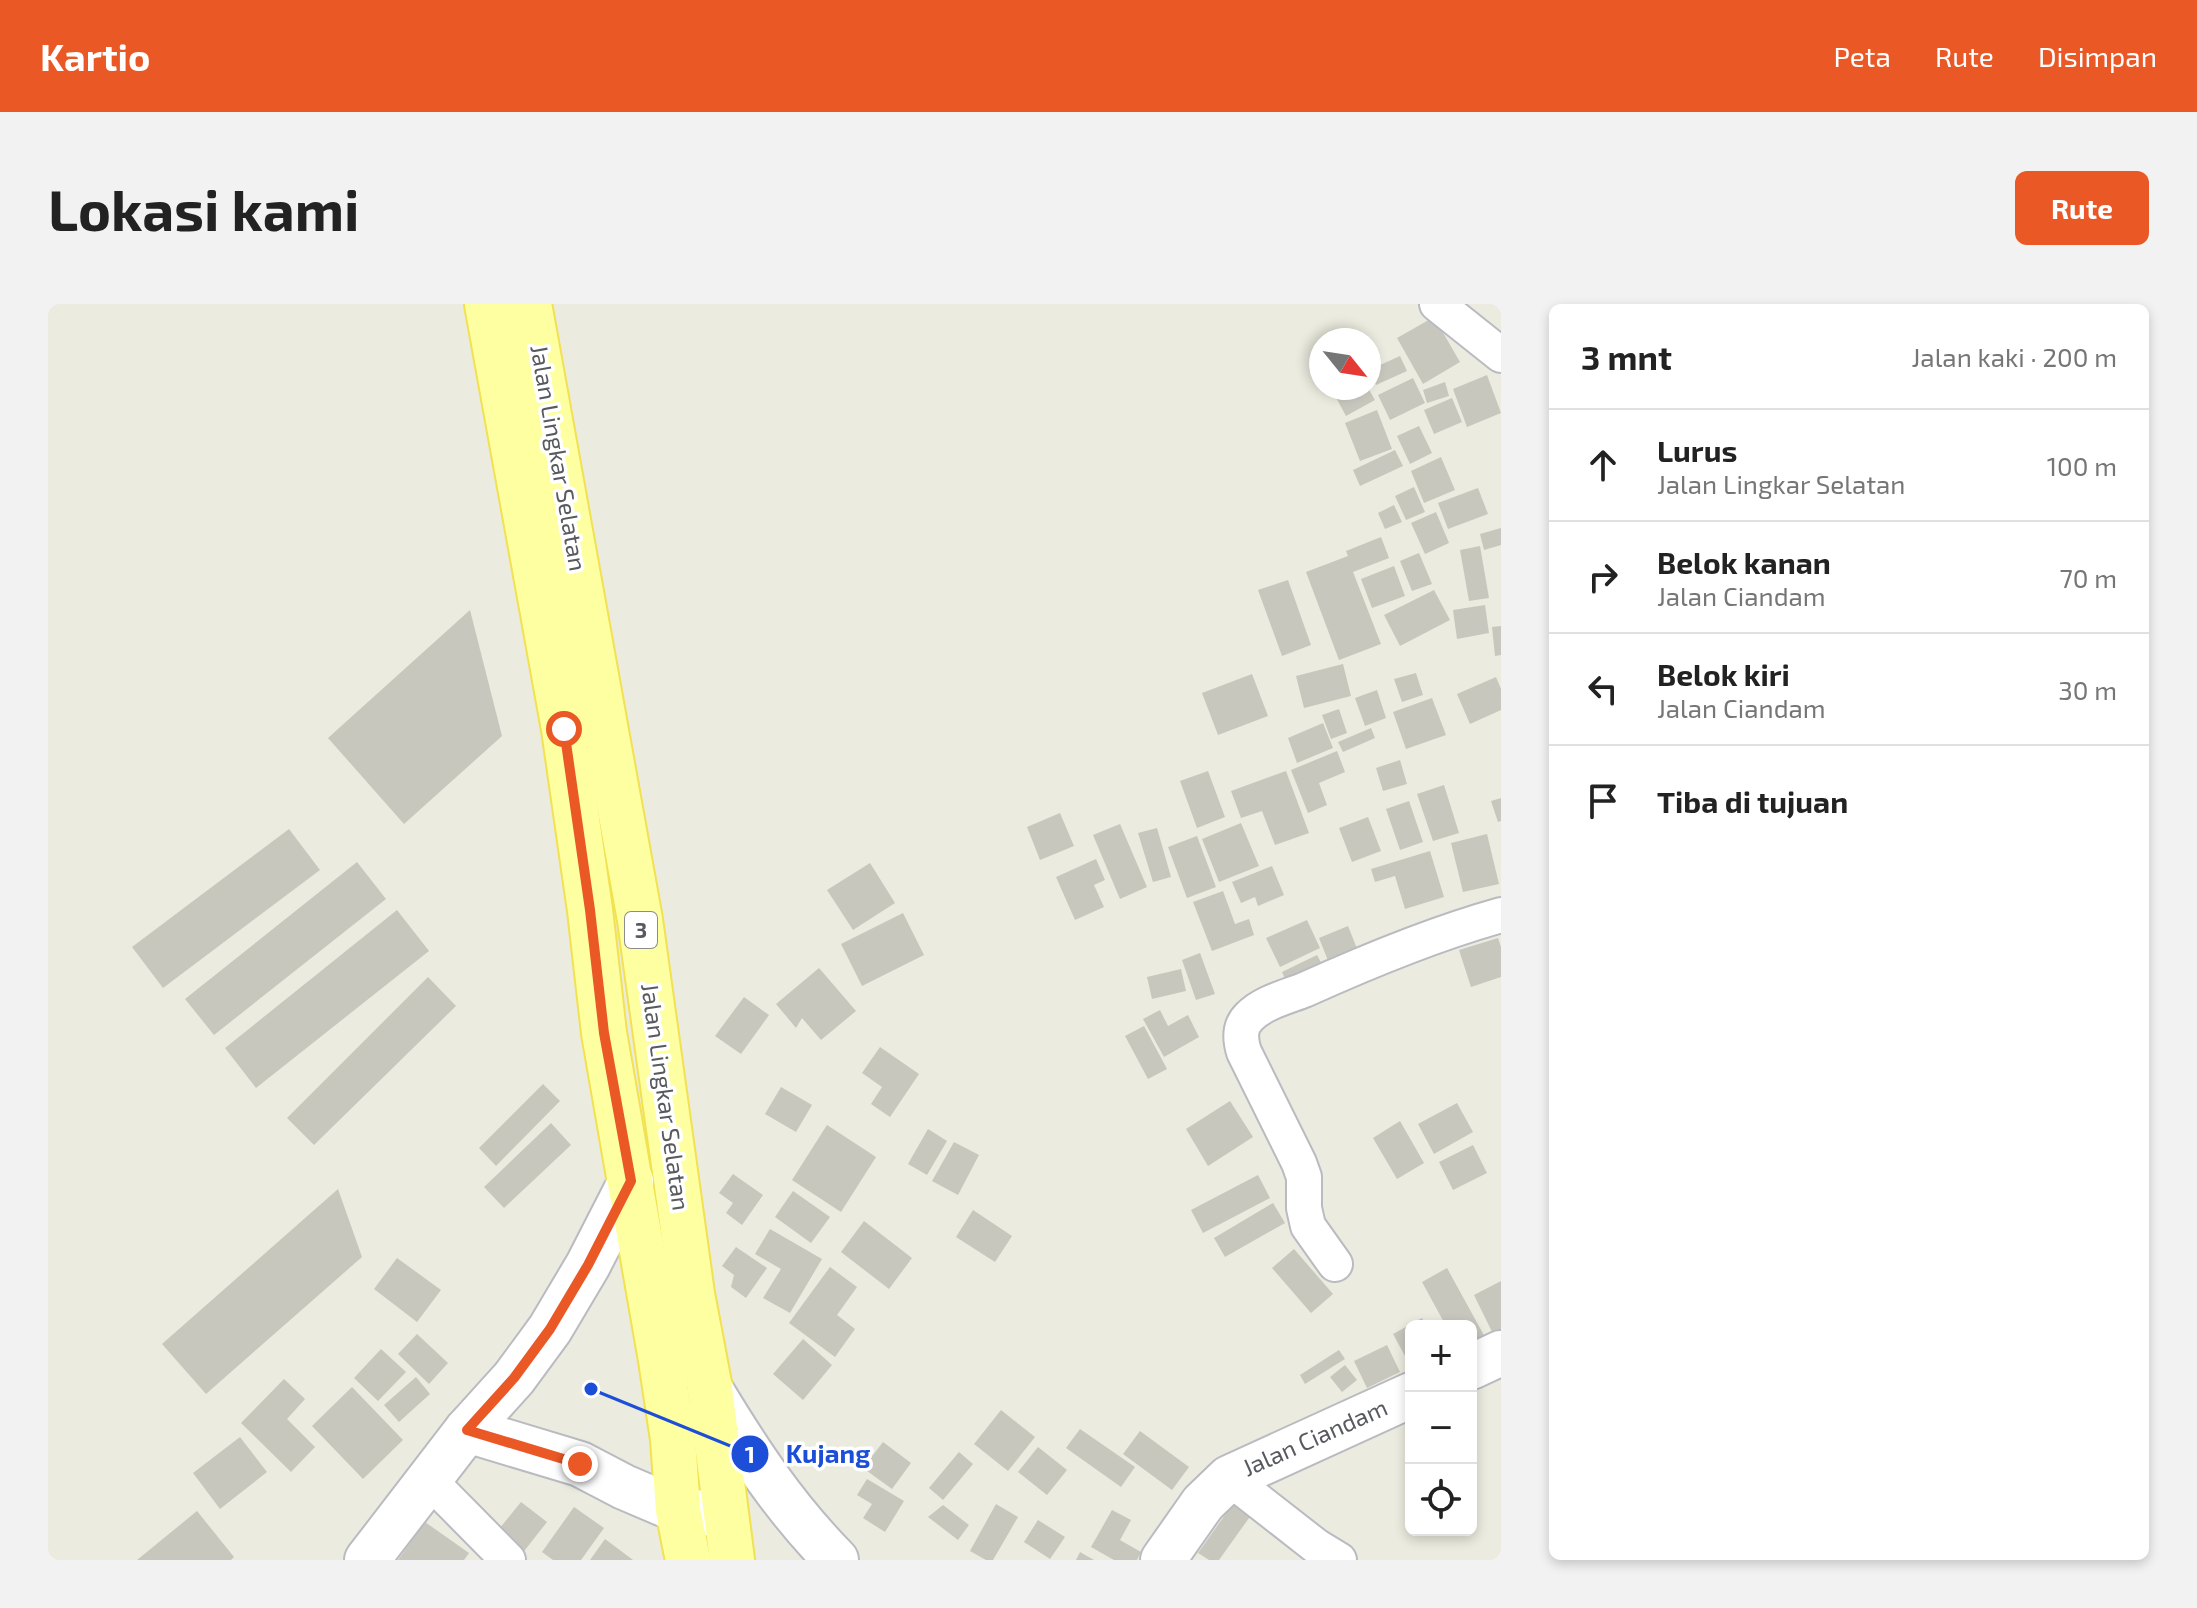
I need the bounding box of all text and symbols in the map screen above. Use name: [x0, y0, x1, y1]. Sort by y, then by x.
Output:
text: Kartio: [40, 33, 150, 79]
text: Peta: [1833, 39, 1891, 73]
text: Rute: [1935, 39, 1994, 73]
text: Disimpan: [2038, 39, 2157, 73]
button: Rute: [2015, 171, 2149, 245]
text: Lokasi kami: [48, 175, 360, 242]
north arrow: [1309, 328, 1381, 400]
text: 3 mnt: [1581, 336, 1672, 377]
text: Jalan kaki · 200 m: [1912, 341, 2117, 372]
street label: Jalan Lingkar Selatan: [525, 342, 594, 573]
text: Lurus: [1657, 432, 1737, 468]
icon: ahead: [1581, 443, 1625, 487]
text: 100 m: [2047, 450, 2117, 481]
text: Jalan Lingkar Selatan: [1657, 468, 1905, 499]
text: Belok kanan: [1657, 544, 1831, 580]
icon: right: [1581, 555, 1625, 599]
text: 70 m: [2059, 562, 2117, 593]
text: Jalan Ciandam: [1657, 580, 1826, 611]
text: Belok kiri: [1657, 656, 1790, 692]
icon: left: [1581, 667, 1625, 711]
text: 30 m: [2058, 674, 2117, 705]
text: Jalan Ciandam: [1657, 692, 1826, 723]
route start: [546, 711, 582, 747]
icon: arrive: [1581, 779, 1625, 823]
text: Tiba di tujuan: [1657, 783, 1848, 819]
road number: 3: [625, 912, 657, 948]
street label: Jalan Lingkar Selatan: [636, 981, 697, 1212]
map controls: [1405, 1320, 1477, 1536]
button: +: [1405, 1320, 1477, 1392]
street label: Jalan Ciandam: [1237, 1392, 1391, 1482]
button: −: [1405, 1392, 1477, 1464]
callout: Kujang: [730, 1429, 886, 1479]
text: Kujang: [786, 1437, 870, 1468]
text: 1: [745, 1439, 755, 1468]
route end: [562, 1446, 598, 1482]
button: locate: [1405, 1464, 1477, 1536]

